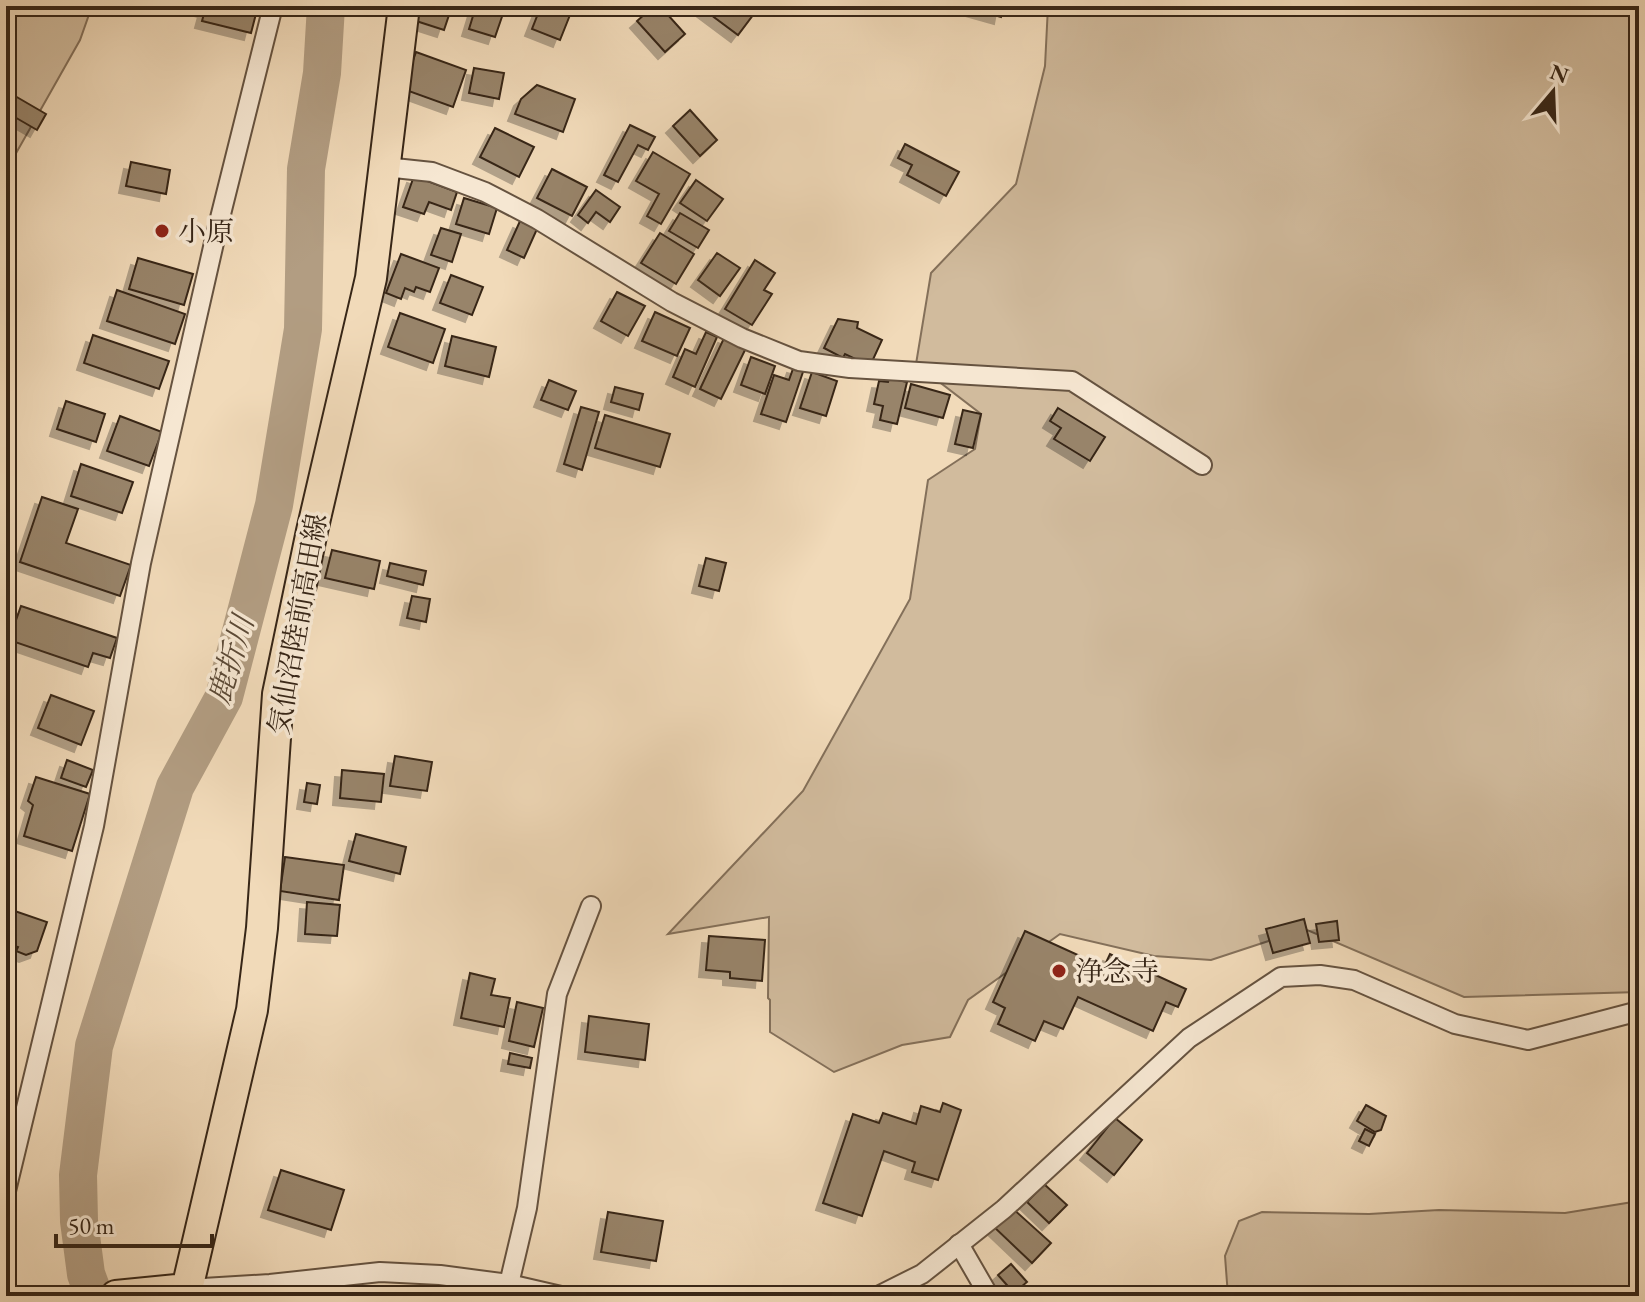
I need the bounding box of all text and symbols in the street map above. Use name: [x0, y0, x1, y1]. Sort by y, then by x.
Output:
north arrow: [1513, 52, 1593, 132]
text: N: [1546, 57, 1573, 90]
place label: 小原: [178, 213, 234, 249]
marker: 小原: [153, 222, 171, 240]
street label: 気仙沼陸前高田線: [260, 511, 334, 737]
water label: 鹿折川: [199, 608, 263, 709]
place label: 浄念寺: [1075, 953, 1159, 989]
marker: 浄念寺: [1050, 962, 1068, 980]
scale bar: [56, 1198, 212, 1248]
text: 50 m: [68, 1210, 115, 1241]

